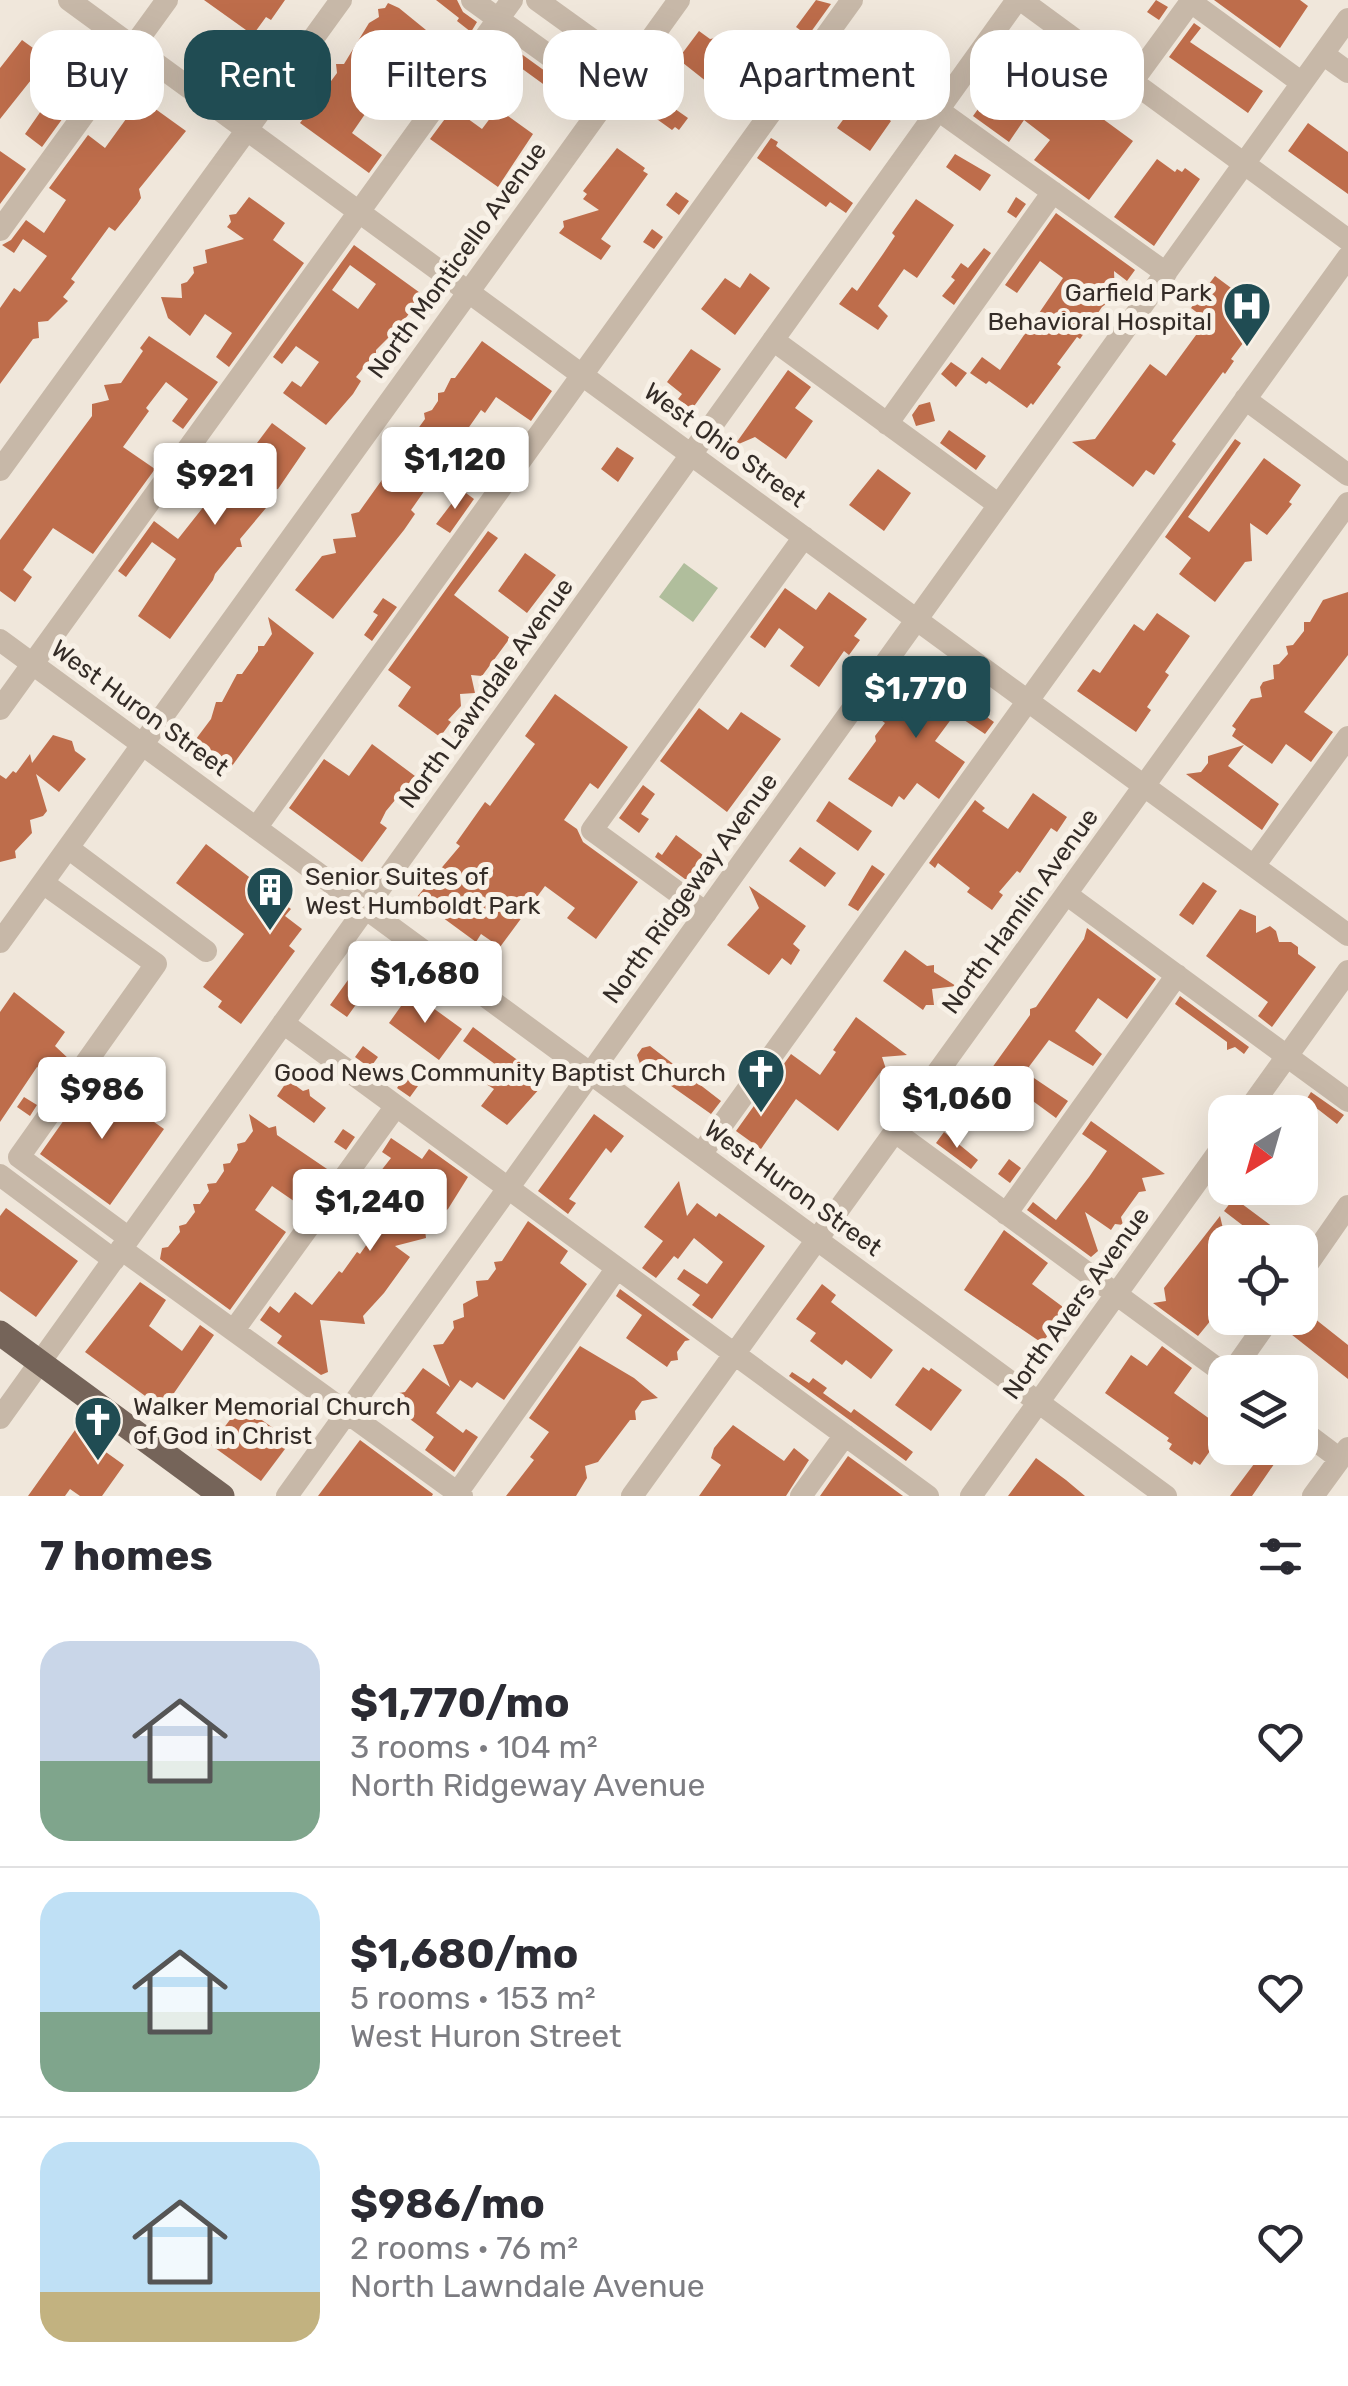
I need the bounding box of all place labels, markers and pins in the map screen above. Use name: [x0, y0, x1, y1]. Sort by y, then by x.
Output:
place label: Garfield Park Behavioral Hospital: [987, 278, 1212, 336]
hospital icon: Garfield Park Behavioral Hospital: [1221, 280, 1273, 348]
pin: $1,120: [374, 427, 536, 512]
pin: $921: [156, 443, 274, 528]
pin: $1,770: [835, 656, 997, 741]
place label: Senior Suites of West Humboldt Park: [305, 862, 540, 920]
building icon: Senior Suites of West Humboldt Park: [244, 864, 296, 932]
pin: $1,680: [344, 941, 506, 1026]
church icon: Good News Community Baptist Church: [735, 1046, 787, 1114]
pin: $986: [43, 1057, 161, 1142]
place label: Good News Community Baptist Church: [274, 1058, 726, 1087]
pin: $1,060: [876, 1066, 1038, 1151]
pin: $1,240: [289, 1169, 451, 1254]
place label: Walker Memorial Church of God in Christ: [133, 1392, 411, 1450]
church icon: Walker Memorial Church of God in Christ: [72, 1394, 124, 1462]

